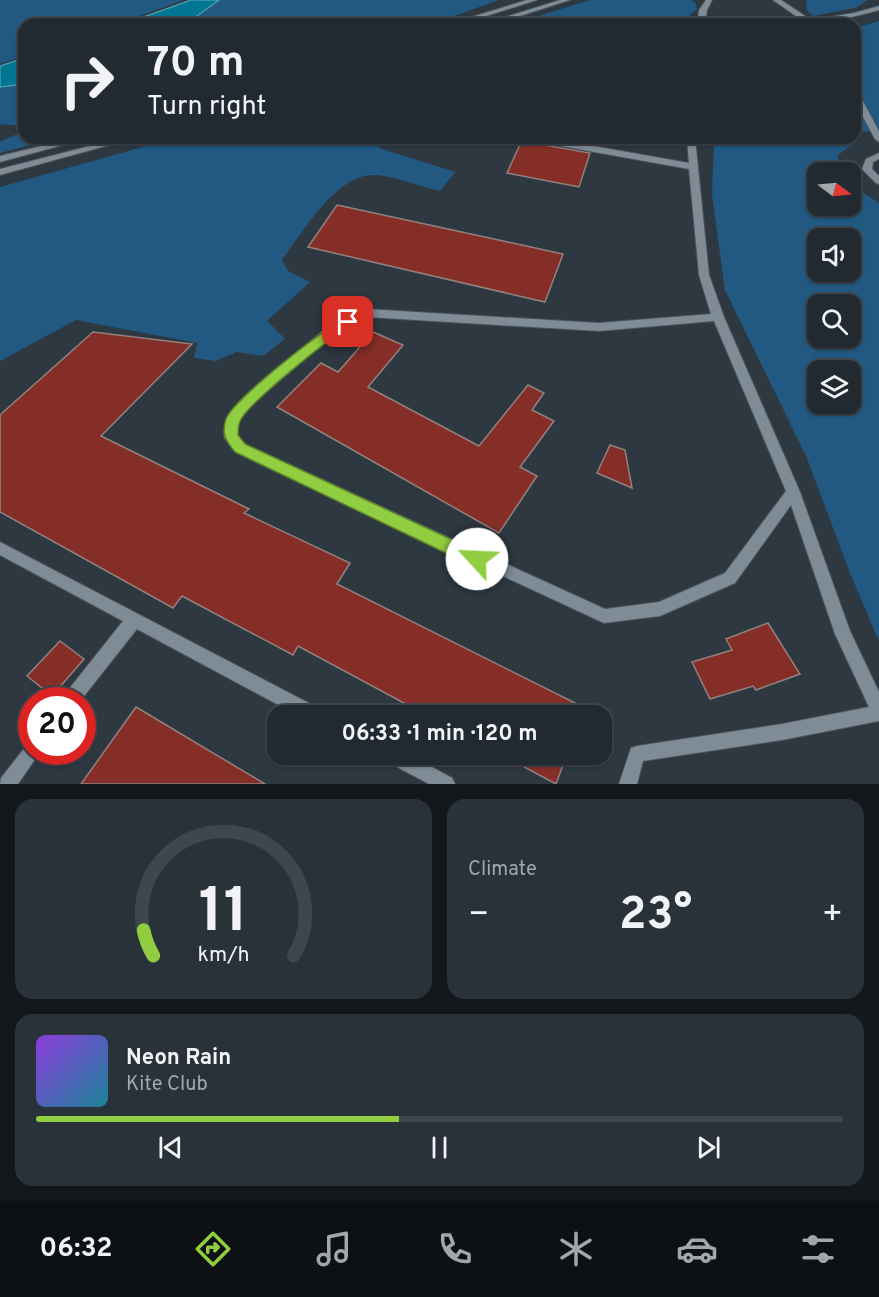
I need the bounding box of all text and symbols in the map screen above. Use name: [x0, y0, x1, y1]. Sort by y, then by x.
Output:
text: 70 m: [147, 38, 245, 91]
icon: right: [48, 42, 126, 120]
text: Turn right: [147, 90, 266, 124]
north arrow: [807, 162, 861, 216]
map controls: [807, 162, 861, 414]
button: sound: [807, 228, 861, 282]
button: search: [807, 294, 861, 348]
pin: [322, 296, 373, 347]
icon: arrive: [331, 305, 364, 338]
button: layers: [807, 360, 861, 414]
position arrow: [445, 527, 509, 591]
speed limit sign: 20: [18, 687, 96, 765]
text: 06:33 · 1 min · 120 m: [341, 721, 538, 748]
text: Climate: [468, 857, 537, 883]
text: 11: [199, 875, 248, 954]
text: 23°: [619, 888, 692, 945]
text: −: [468, 895, 489, 937]
text: +: [822, 895, 843, 937]
text: km/h: [197, 942, 250, 969]
text: Neon Rain: [126, 1045, 231, 1072]
text: Kite Club: [126, 1072, 208, 1098]
icon: previous: [154, 1131, 187, 1164]
icon: pause: [423, 1131, 456, 1164]
icon: next: [692, 1131, 725, 1164]
icon: directions: [192, 1228, 234, 1270]
icon: music: [313, 1228, 355, 1270]
icon: phone: [434, 1228, 476, 1270]
icon: climate: [555, 1228, 597, 1270]
icon: car: [676, 1228, 718, 1270]
icon: filters: [797, 1228, 839, 1270]
text: 06:32: [40, 1232, 113, 1266]

